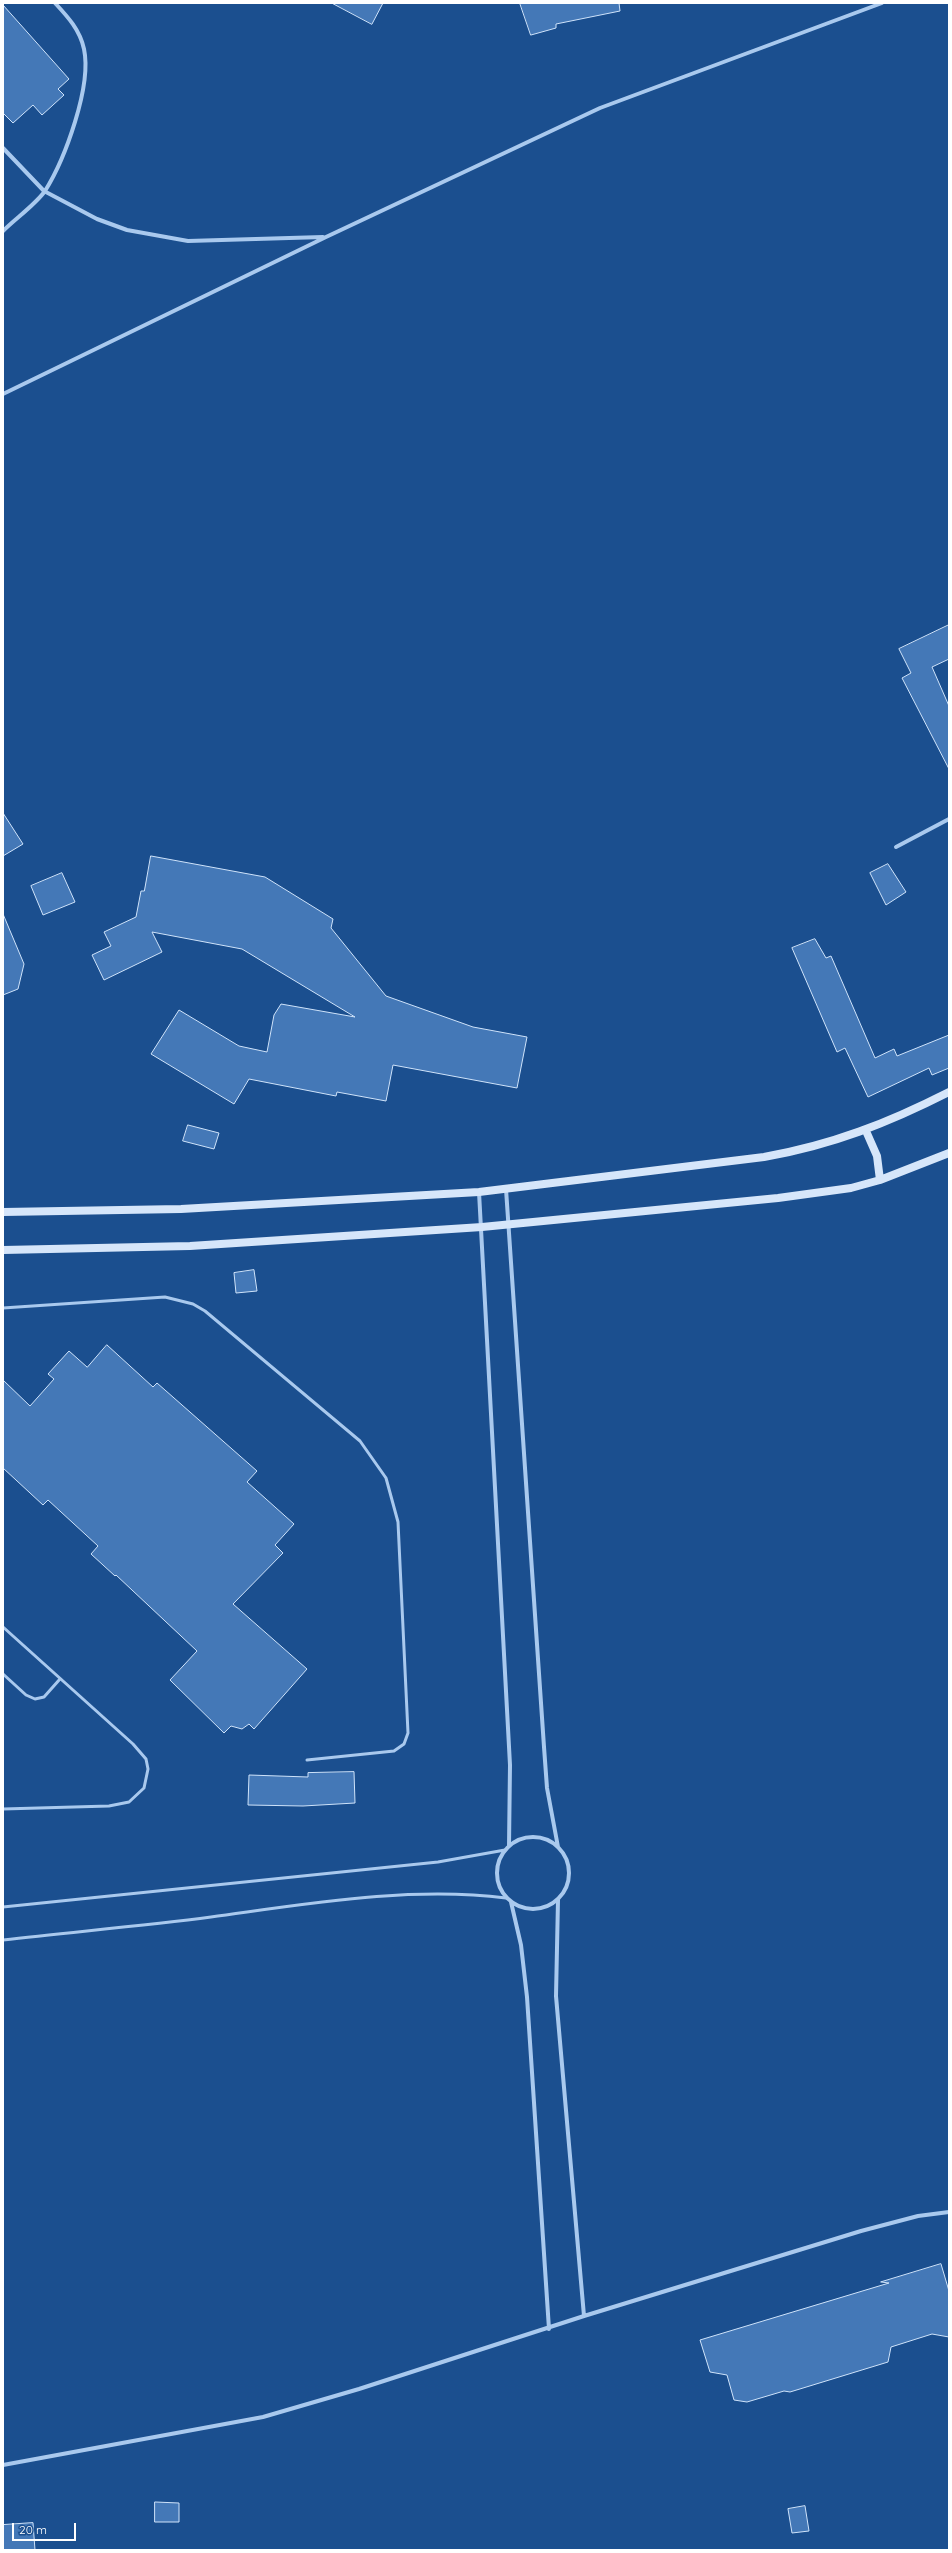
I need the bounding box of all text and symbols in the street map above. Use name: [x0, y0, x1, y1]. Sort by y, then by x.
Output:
scale bar: [14, 2515, 78, 2541]
text: 20 m: [19, 2522, 47, 2537]

